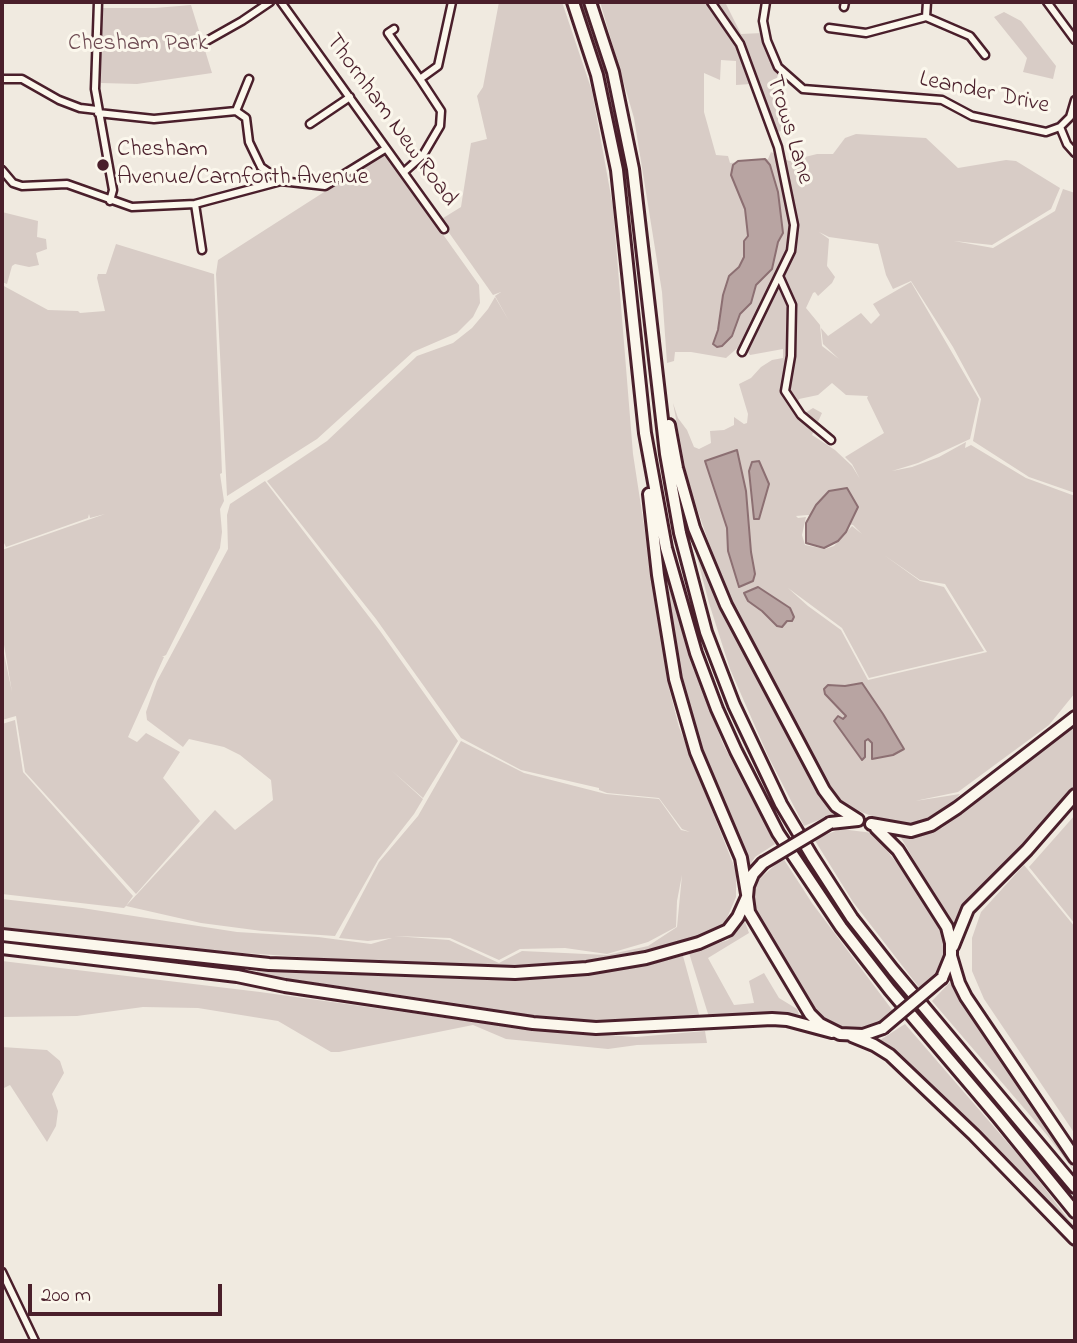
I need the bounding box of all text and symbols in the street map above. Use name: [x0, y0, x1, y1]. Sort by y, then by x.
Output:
street label: Thornham New Road: [318, 29, 462, 213]
park label: Chesham Park: [68, 31, 208, 59]
street label: Leander Drive: [916, 66, 1052, 122]
street label: Trows Lane: [758, 72, 818, 188]
place label: Chesham Avenue/Carnforth Avenue: [117, 137, 368, 193]
marker: Chesham Avenue/Carnforth Avenue: [95, 157, 111, 173]
scale bar: [32, 1270, 226, 1314]
text: 200 m: [41, 1281, 91, 1311]

